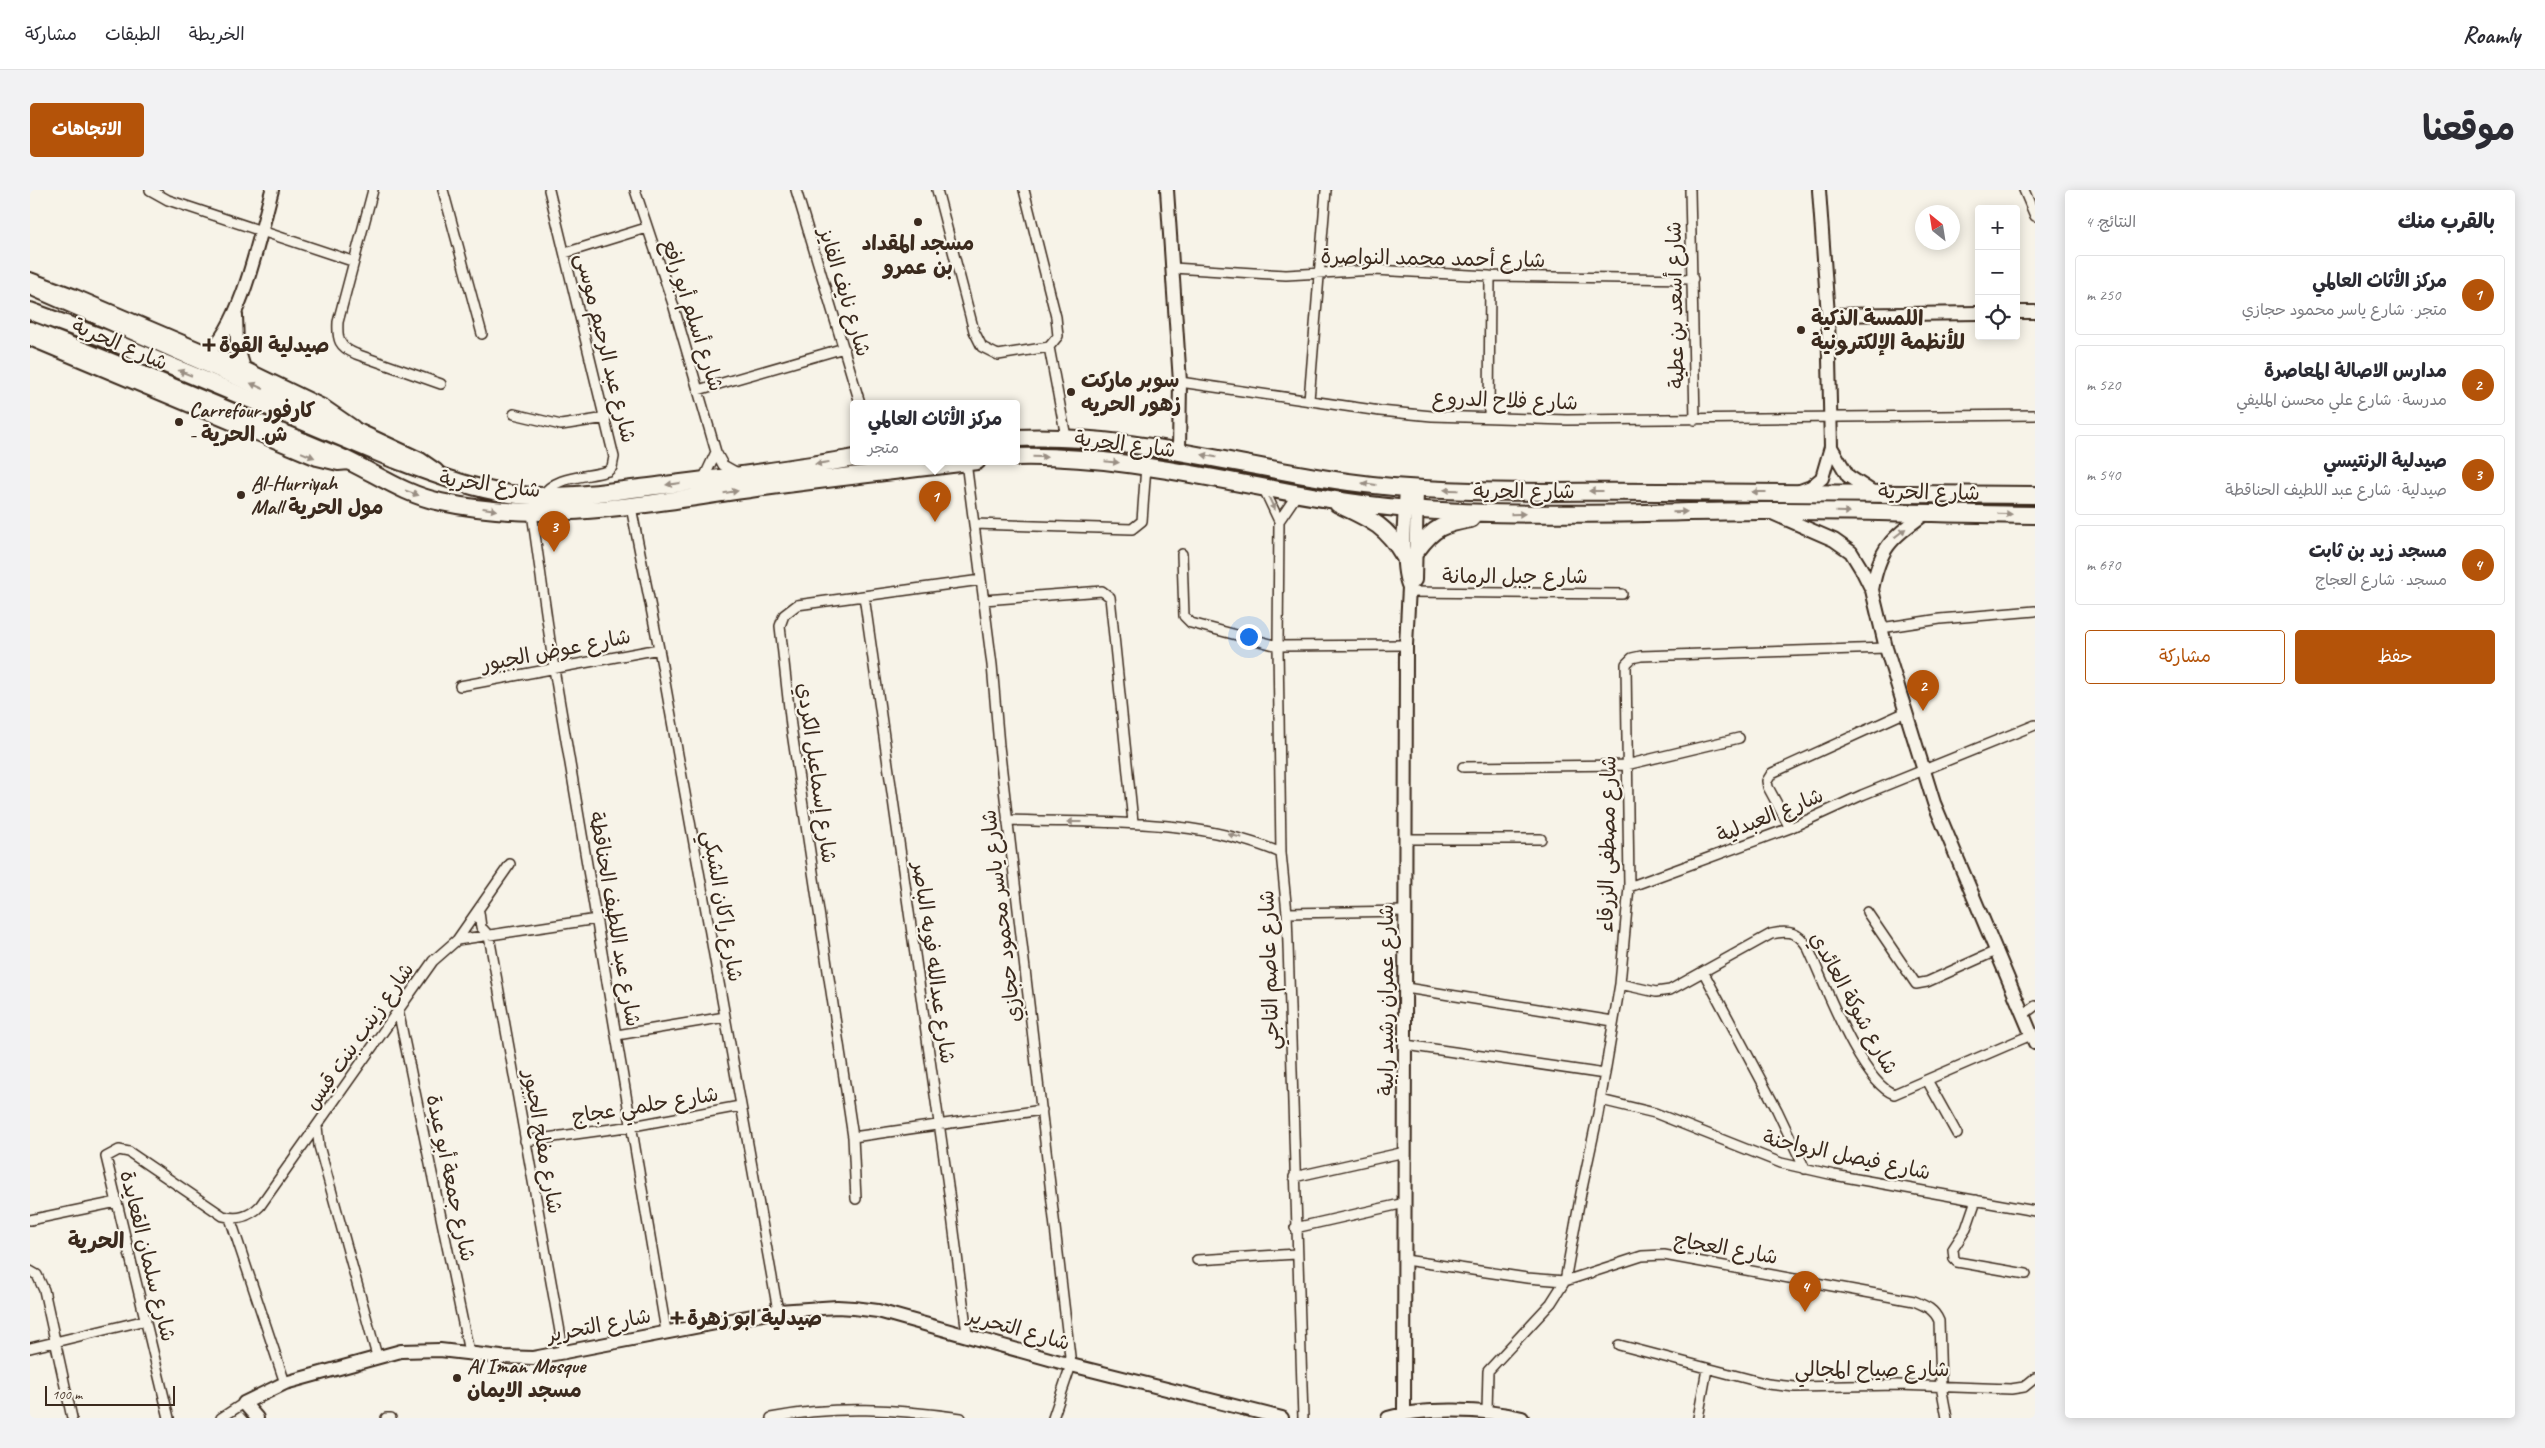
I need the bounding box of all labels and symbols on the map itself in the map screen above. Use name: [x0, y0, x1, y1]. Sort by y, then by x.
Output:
north arrow: [1915, 205, 1960, 250]
marker: مسجد المقداد بن عمرو: [912, 216, 924, 228]
street label: شارع أسعد بن عطية: [1661, 221, 1691, 389]
street label: شارع نايف الفايز: [811, 222, 877, 360]
place label: مسجد المقداد بن عمرو: [862, 230, 974, 280]
street label: شارع أسلم أبو رافع: [653, 235, 730, 395]
street label: شارع أحمد محمد النواصرة: [1320, 243, 1546, 275]
street label: شارع عبد الرحيم موسى: [567, 250, 642, 446]
place label: اللمسة الذكية للأنظمة الإلكترونية: [1811, 305, 1965, 356]
street label: شارع الحرية: [67, 312, 172, 378]
marker: اللمسة الذكية للأنظمة الإلكترونية: [1795, 324, 1807, 336]
place label: صيدلية القوة: [219, 332, 329, 359]
marker: صيدلية القوة: [203, 339, 215, 351]
place label: سوبر ماركت زهور الحريه: [1081, 367, 1181, 417]
one-way arrow: [177, 369, 192, 377]
one-way arrow: [250, 382, 264, 390]
street label: شارع فلاح الدروع: [1432, 384, 1578, 418]
marker: سوبر ماركت زهور الحريه: [1065, 386, 1077, 398]
place label: Carrefour كارفور - ش. الحرية: [189, 397, 316, 447]
marker: Carrefour كارفور - ش. الحرية: [173, 416, 185, 428]
street label: شارع الحرية: [1073, 425, 1177, 465]
one-way arrow: [300, 452, 315, 460]
one-way arrow: [1201, 452, 1217, 460]
one-way arrow: [1032, 453, 1048, 461]
one-way arrow: [1104, 458, 1120, 466]
one-way arrow: [814, 460, 830, 468]
street label: شارع الحرية: [438, 465, 542, 505]
place label: ِAl-Hurriyah Mall مول الحرية: [251, 470, 384, 520]
street label: شارع الحرية: [1473, 478, 1575, 506]
street label: شارع الحرية: [1878, 478, 1980, 508]
one-way arrow: [665, 480, 681, 488]
one-way arrow: [1361, 480, 1377, 488]
pin: 1: [919, 481, 951, 522]
one-way arrow: [1443, 486, 1459, 494]
one-way arrow: [723, 487, 739, 495]
one-way arrow: [1588, 487, 1604, 495]
one-way arrow: [1751, 488, 1767, 496]
marker: ِAl-Hurriyah Mall مول الحرية: [235, 489, 247, 501]
one-way arrow: [405, 490, 420, 498]
one-way arrow: [1268, 497, 1276, 511]
one-way arrow: [483, 506, 499, 514]
one-way arrow: [1673, 508, 1689, 516]
one-way arrow: [1835, 508, 1851, 516]
one-way arrow: [1510, 510, 1526, 518]
one-way arrow: [1998, 510, 2014, 518]
pin: 3: [538, 511, 570, 552]
one-way arrow: [1893, 528, 1907, 538]
street label: شارع جبل الرمانة: [1442, 563, 1588, 591]
street label: شارع عوض الجبور: [477, 623, 633, 680]
your location: [1236, 624, 1262, 650]
pin: 2: [1907, 670, 1939, 711]
street label: شارع إسماعيل الكردي: [789, 681, 843, 865]
street label: شارع مصطفى الزرقاء: [1592, 755, 1624, 933]
street label: شارع العبدلية: [1713, 782, 1828, 850]
street label: شارع ياسر محمود حجازي: [975, 808, 1029, 1024]
street label: شارع عبد اللطيف الحناقطة: [581, 809, 647, 1029]
one-way arrow: [1066, 818, 1082, 826]
street label: شارع راكان الشبكي: [691, 828, 749, 985]
one-way arrow: [1228, 832, 1243, 840]
street label: شارع عبدالله فويه الباصر: [905, 859, 961, 1066]
street label: شارع عاصم التاجي: [1253, 889, 1291, 1050]
street label: شارع عمران رشيد رابية: [1373, 904, 1401, 1096]
street label: شارع شوكة العائدي: [1802, 927, 1904, 1080]
street label: شارع زينب بنت قيس: [298, 957, 421, 1116]
street label: شارع مفلح الجبور: [515, 1066, 568, 1216]
street label: شارع حلمي عجاج: [570, 1081, 721, 1135]
street label: شارع جمعة أبو عيدة: [419, 1092, 481, 1264]
street label: شارع فيصل الرواحنة: [1760, 1125, 1933, 1187]
street label: شارع سلمان القعايدة: [112, 1168, 182, 1345]
street label: شارع العجاج: [1672, 1226, 1780, 1272]
district label: الحرية: [68, 1227, 124, 1255]
pin: 4: [1789, 1271, 1821, 1312]
street label: شارع التحرير: [962, 1301, 1073, 1358]
street label: شارع التحرير: [543, 1302, 653, 1350]
place label: صيدلية ابو زهرة: [687, 1305, 822, 1331]
marker: صيدلية ابو زهرة: [671, 1312, 683, 1324]
place label: Al Iman Mosque مسجد الايمان: [467, 1353, 587, 1403]
street label: شارع صياح المجالي: [1794, 1356, 1950, 1388]
marker: Al Iman Mosque مسجد الايمان: [451, 1372, 463, 1384]
scale bar: [45, 1383, 175, 1406]

